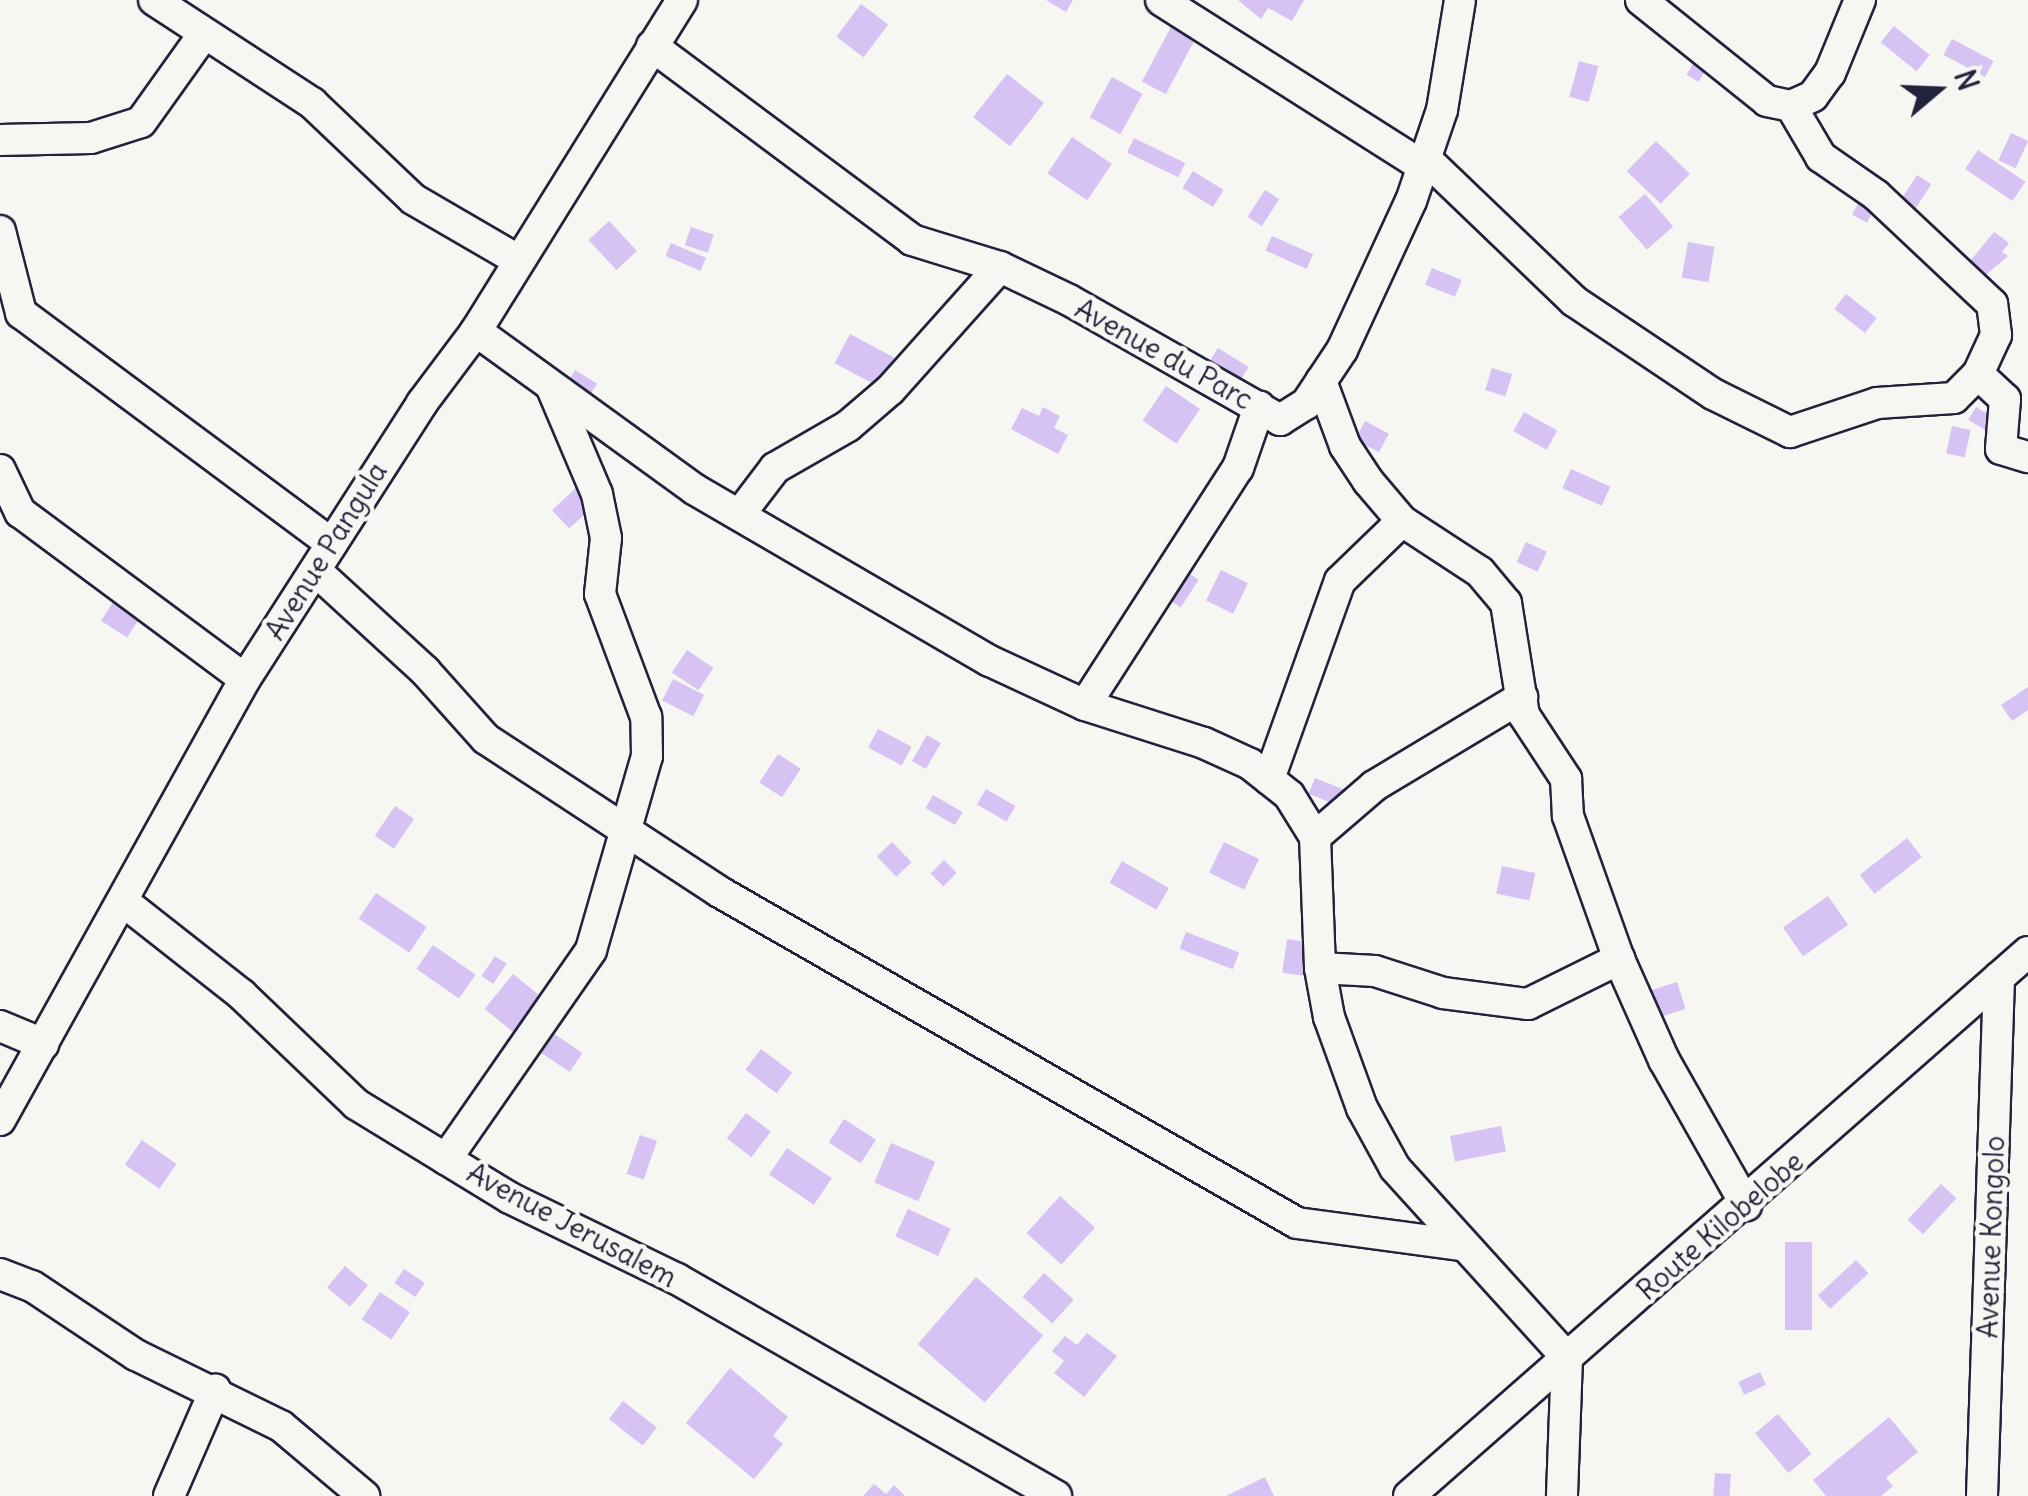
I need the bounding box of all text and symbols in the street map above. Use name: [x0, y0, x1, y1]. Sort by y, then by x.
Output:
north arrow: [1888, 40, 1988, 140]
text: N: [1946, 65, 1987, 95]
street label: Avenue du Parc: [1069, 291, 1259, 417]
street label: Avenue Pangula: [258, 456, 394, 646]
street label: Avenue Kongolo: [1971, 1135, 2011, 1339]
street label: Route Kilobelobe: [1630, 1145, 1810, 1307]
street label: Avenue Jerusalem: [462, 1156, 682, 1294]

